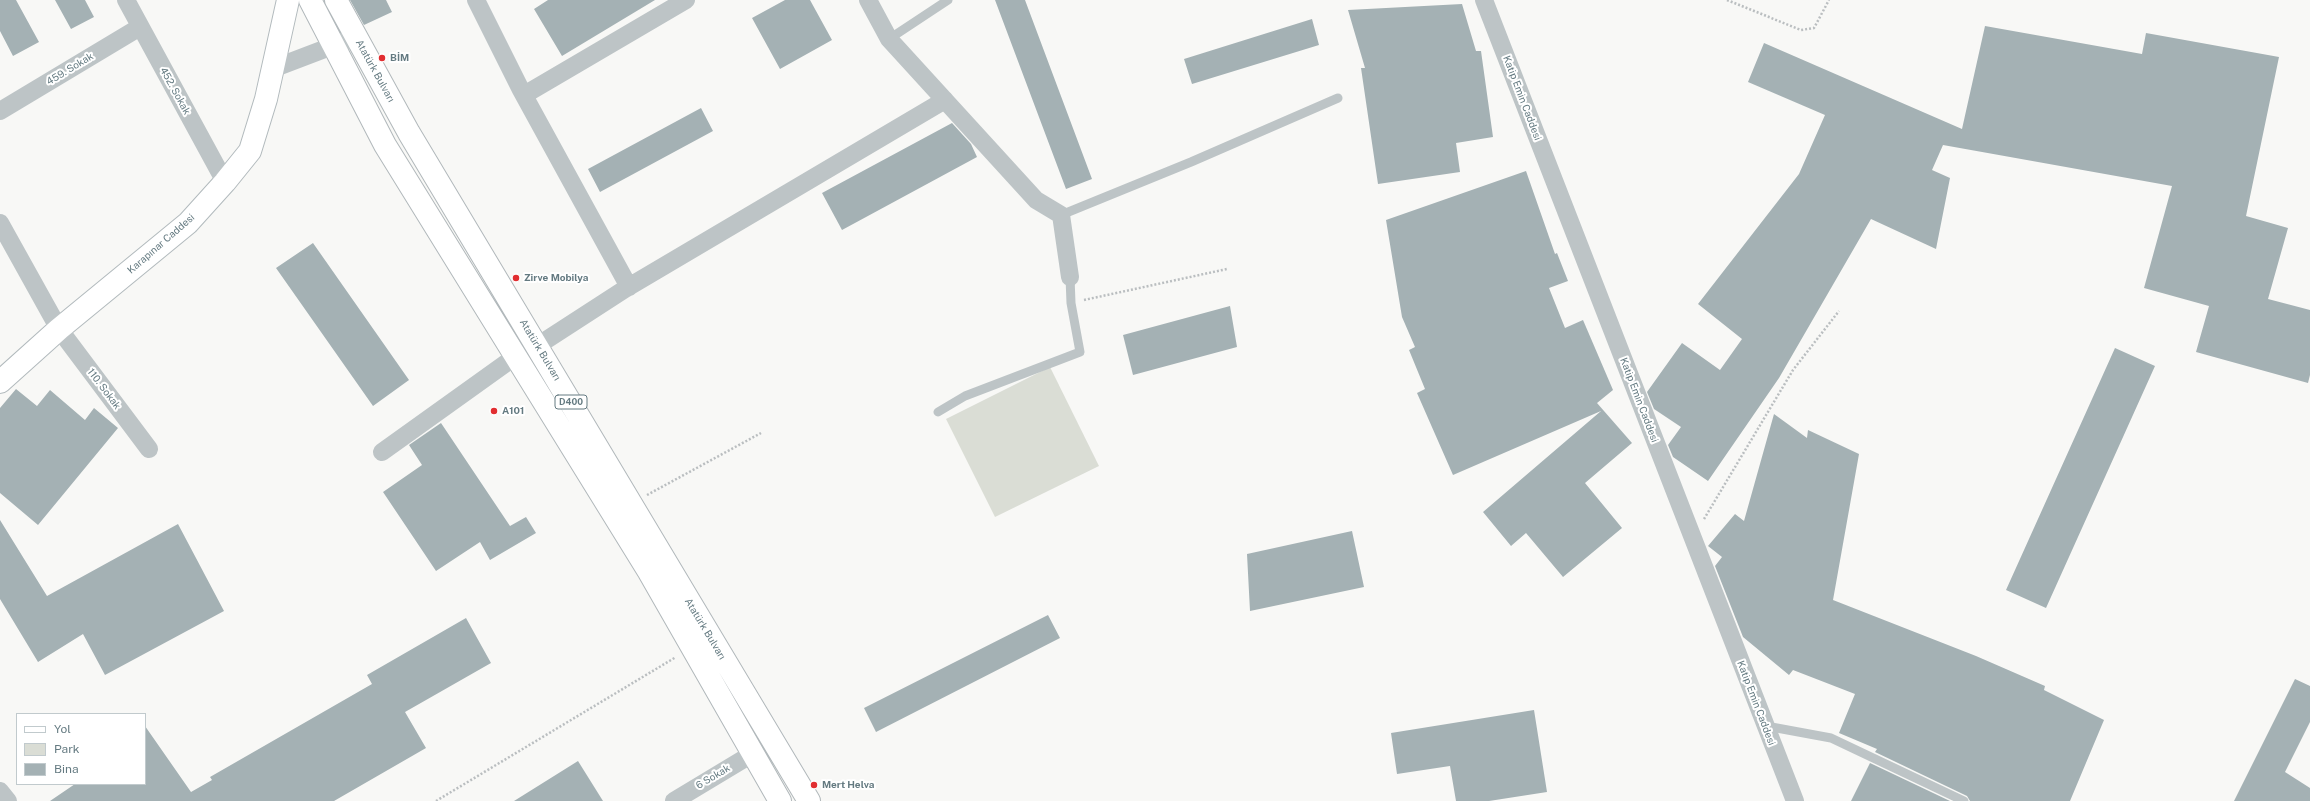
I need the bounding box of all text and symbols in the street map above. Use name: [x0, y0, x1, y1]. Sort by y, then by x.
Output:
street label: Atatürk Bulvarı: [353, 38, 397, 104]
street label: 459. Sokak: [44, 50, 96, 88]
place label: BİM: [390, 52, 409, 64]
marker: BİM: [377, 53, 387, 63]
street label: Katip Emin Caddesi: [1500, 54, 1544, 142]
street label: 452. Sokak: [157, 65, 193, 117]
street label: Karapınar Caddesi: [125, 212, 197, 276]
place label: Zirve Mobilya: [524, 272, 588, 284]
marker: Zirve Mobilya: [511, 273, 521, 283]
street label: Atatürk Bulvarı: [517, 317, 563, 383]
street label: Katip Emin Caddesi: [1617, 356, 1661, 444]
street label: 110. Sokak: [85, 366, 123, 412]
road number: D400: [555, 395, 587, 409]
place label: A101: [502, 405, 524, 417]
marker: A101: [489, 406, 499, 416]
street label: Atatürk Bulvarı: [682, 596, 728, 662]
street label: Katip Emin Caddesi: [1734, 659, 1778, 747]
legend: [16, 713, 146, 785]
text: Yol: [54, 722, 71, 736]
text: Park: [54, 742, 80, 756]
text: Bina: [54, 762, 79, 776]
street label: 6 Sokak: [694, 762, 732, 792]
place label: Mert Helva: [822, 779, 874, 791]
marker: Mert Helva: [809, 780, 819, 790]

